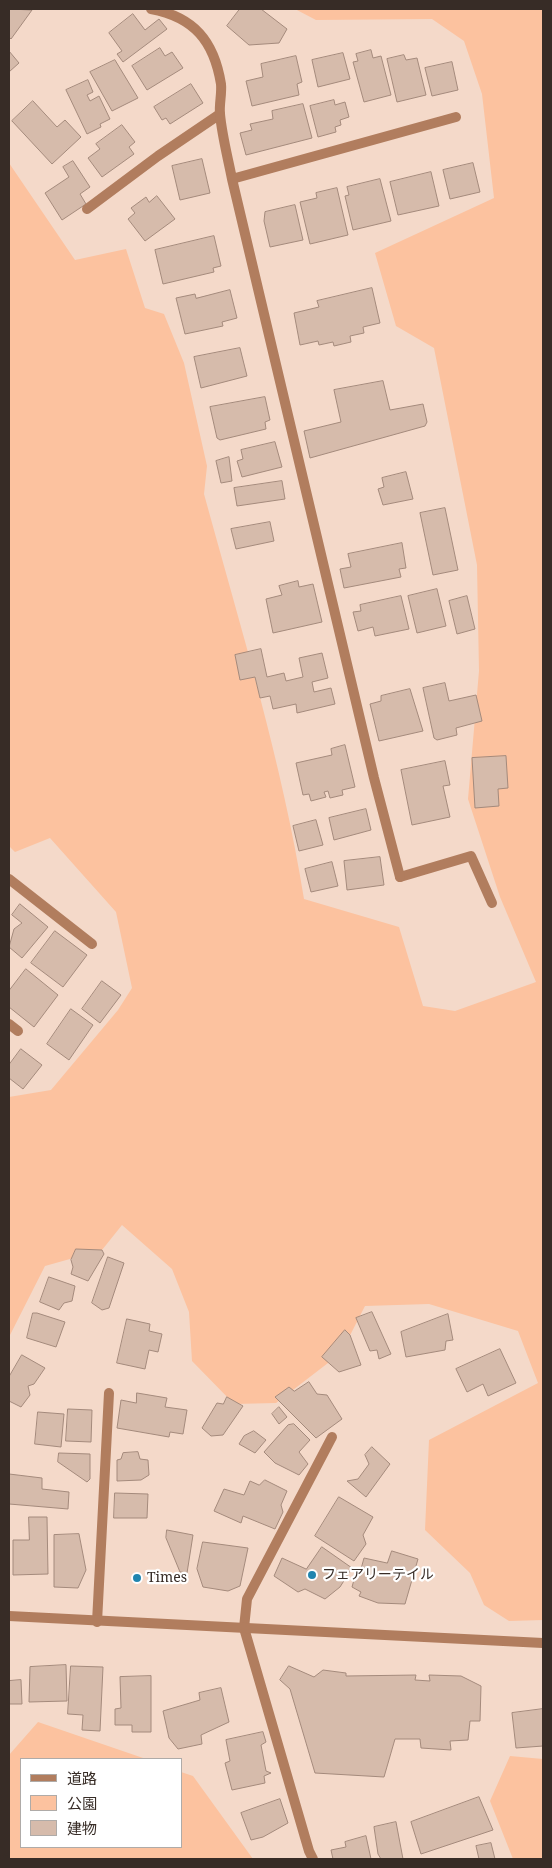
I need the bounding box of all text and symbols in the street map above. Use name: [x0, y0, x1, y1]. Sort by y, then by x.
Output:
place label: フェアリーテイル: [322, 1567, 434, 1583]
marker: フェアリーテイル: [306, 1569, 318, 1581]
place label: Times: [147, 1570, 187, 1586]
marker: Times: [131, 1572, 143, 1584]
legend: [20, 1758, 182, 1848]
text: 道路: [67, 1768, 97, 1788]
text: 公園: [67, 1793, 97, 1813]
text: 建物: [67, 1818, 97, 1838]

